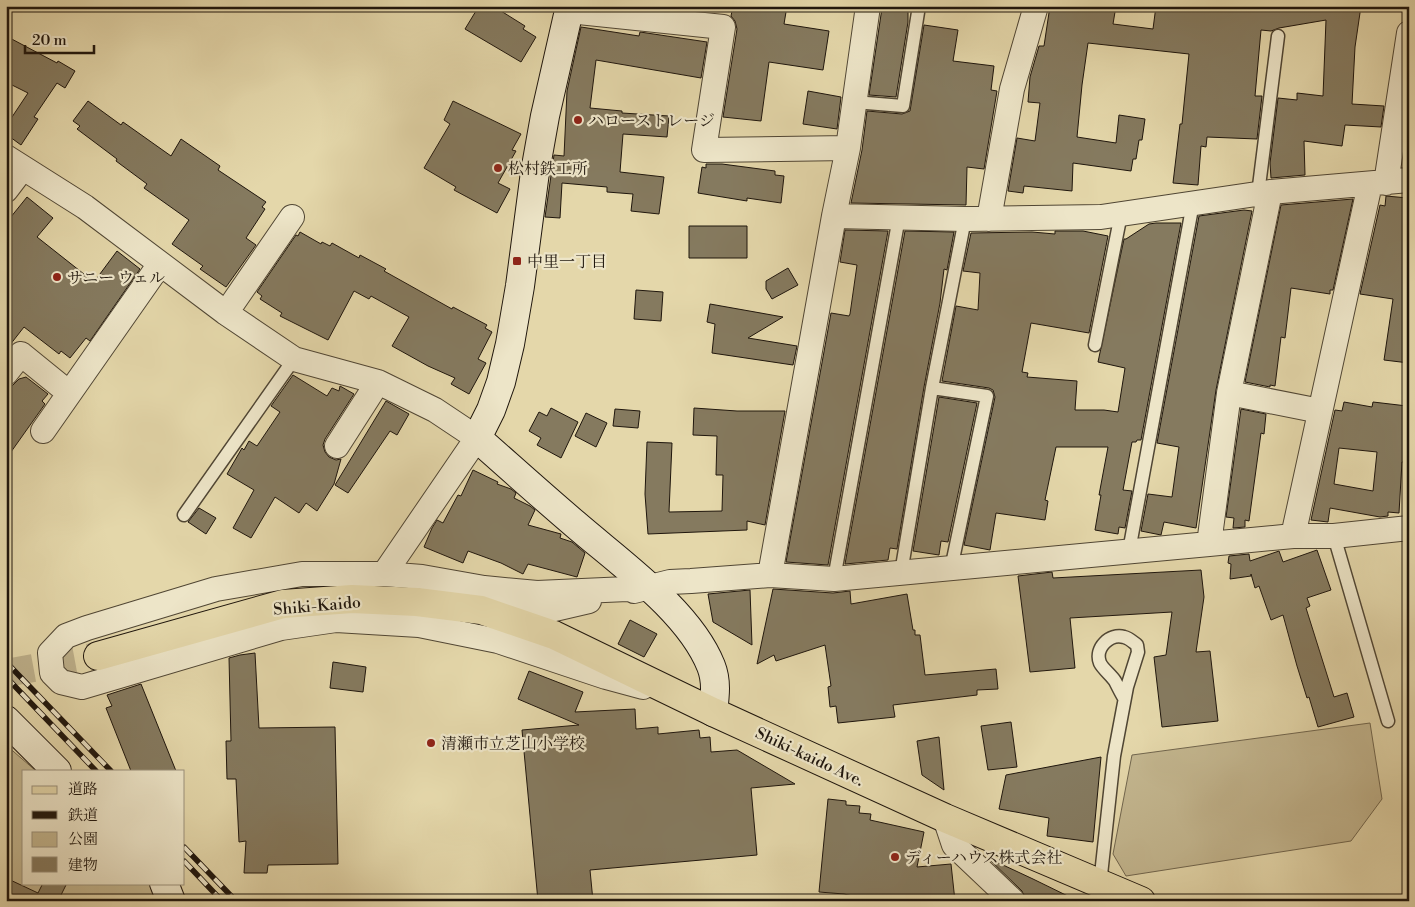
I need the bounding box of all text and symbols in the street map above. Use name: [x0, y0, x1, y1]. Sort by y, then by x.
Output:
scale bar: [25, 22, 94, 54]
text: 20 m: [32, 31, 67, 50]
place label: ハローストレージ: [588, 111, 715, 131]
marker: ハローストレージ: [572, 114, 584, 126]
place label: 松村鉄工所: [508, 159, 588, 179]
marker: 松村鉄工所: [492, 162, 504, 174]
place label: 中里一丁目: [527, 252, 607, 272]
marker: 中里一丁目: [511, 255, 523, 267]
place label: サニー ウェル: [67, 268, 165, 288]
marker: サニー ウェル: [51, 271, 63, 283]
street label: Shiki-Kaido: [273, 592, 362, 620]
street label: Shiki-kaido Ave.: [752, 723, 867, 791]
place label: 清瀬市立芝山小学校: [441, 734, 585, 754]
marker: 清瀬市立芝山小学校: [425, 737, 437, 749]
legend: [22, 770, 185, 884]
text: 道路: [68, 780, 98, 799]
text: 鉄道: [68, 806, 98, 825]
text: 公園: [68, 830, 98, 849]
place label: ディーハウス株式会社: [905, 848, 1062, 868]
marker: ディーハウス株式会社: [889, 851, 901, 863]
text: 建物: [68, 856, 98, 875]

